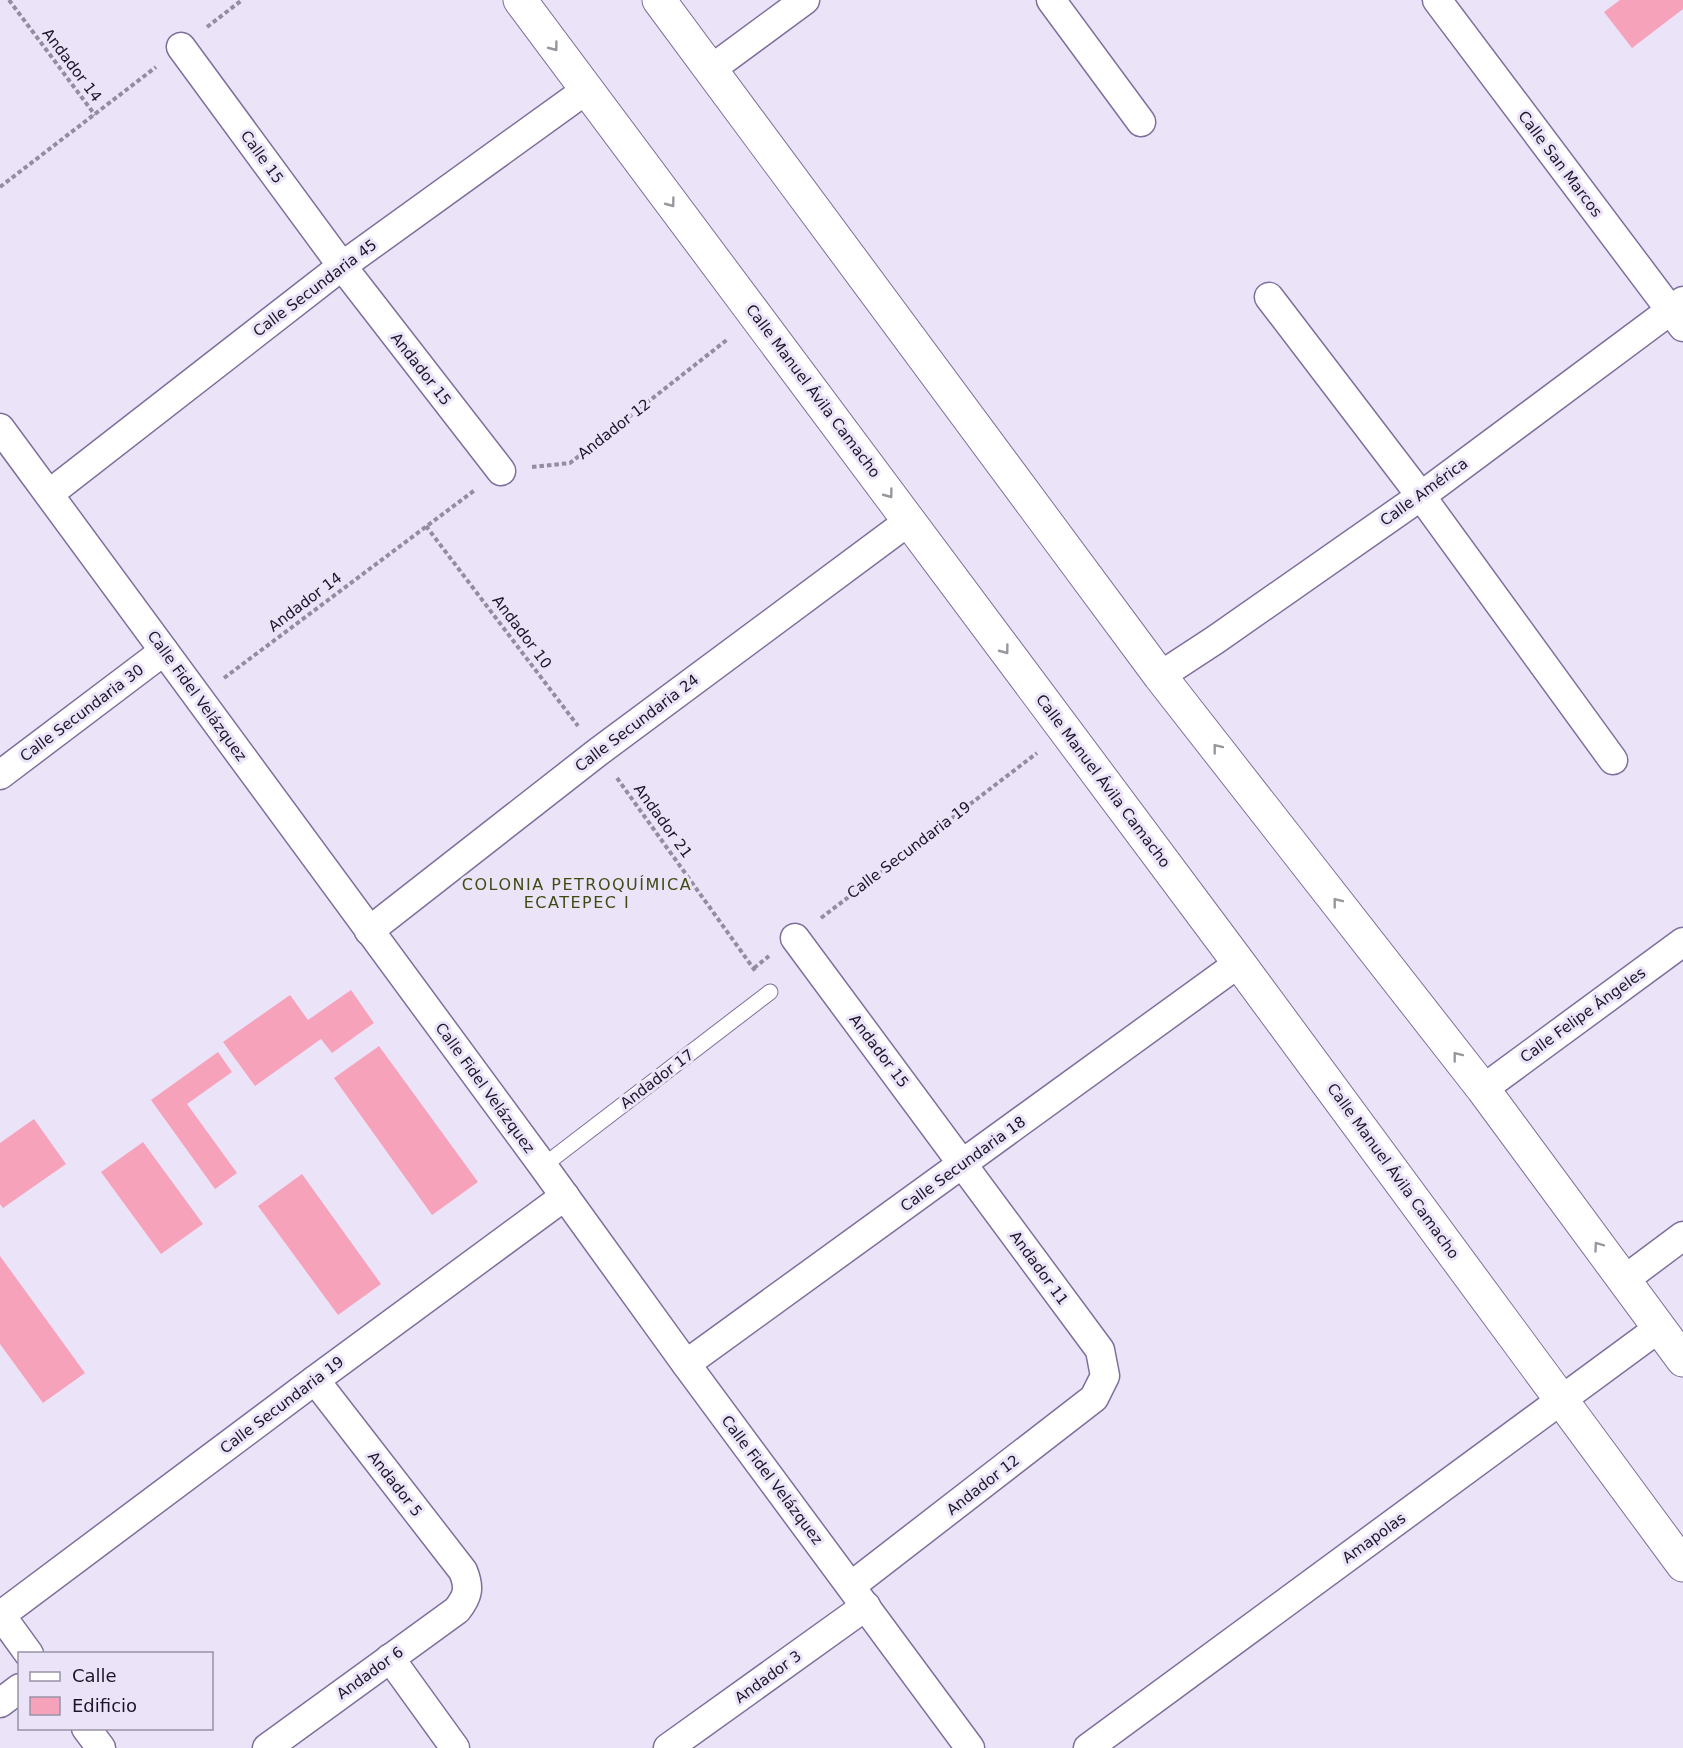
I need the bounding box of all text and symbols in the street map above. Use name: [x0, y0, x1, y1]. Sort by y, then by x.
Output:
street label: Andador 14: [39, 25, 105, 105]
one-way arrow: [547, 40, 558, 51]
street label: Calle San Marcos: [1514, 107, 1606, 221]
street label: Calle 15: [237, 127, 287, 187]
one-way arrow: [664, 196, 675, 207]
street label: Calle Secundaria 45: [250, 236, 380, 340]
street label: Calle Manuel Ávila Camacho: [742, 300, 885, 481]
street label: Andador 15: [387, 329, 455, 409]
street label: Andador 12: [574, 395, 654, 463]
street label: Calle América: [1377, 454, 1471, 530]
one-way arrow: [881, 487, 892, 498]
street label: Andador 14: [265, 569, 345, 635]
street label: Andador 10: [489, 592, 555, 672]
street label: Calle Fidel Velázquez: [144, 627, 251, 765]
one-way arrow: [998, 644, 1009, 655]
street label: Calle Secundaria 30: [17, 661, 147, 765]
street label: Calle Secundaria 24: [572, 671, 702, 775]
street label: Calle Manuel Ávila Camacho: [1032, 690, 1175, 871]
one-way arrow: [1213, 744, 1224, 755]
street label: Andador 21: [630, 780, 696, 862]
street label: Calle Secundaria 19: [844, 798, 974, 902]
district label: COLONIA PETROQUÍMICA ECATEPEC I: [462, 875, 692, 912]
one-way arrow: [1333, 898, 1344, 909]
street label: Calle Felipe Ángeles: [1516, 963, 1649, 1067]
street label: Andador 15: [846, 1011, 912, 1091]
street label: Calle Fidel Velázquez: [432, 1019, 539, 1157]
street label: Andador 17: [617, 1046, 697, 1112]
one-way arrow: [1453, 1051, 1464, 1062]
street label: Calle Manuel Ávila Camacho: [1323, 1079, 1463, 1262]
street label: Calle Secundaria 18: [897, 1113, 1029, 1215]
street label: Andador 11: [1006, 1227, 1072, 1309]
one-way arrow: [1594, 1241, 1605, 1252]
street label: Calle Secundaria 19: [217, 1353, 347, 1457]
street label: Calle Fidel Velázquez: [718, 1412, 827, 1548]
street label: Andador 5: [364, 1448, 426, 1520]
street label: Andador 12: [943, 1451, 1023, 1519]
street label: Amapolas: [1339, 1509, 1409, 1567]
street label: Andador 6: [333, 1643, 407, 1703]
street label: Andador 3: [731, 1647, 805, 1707]
legend: [18, 1652, 213, 1730]
text: Calle: [72, 1665, 117, 1686]
text: Edificio: [72, 1695, 137, 1716]

